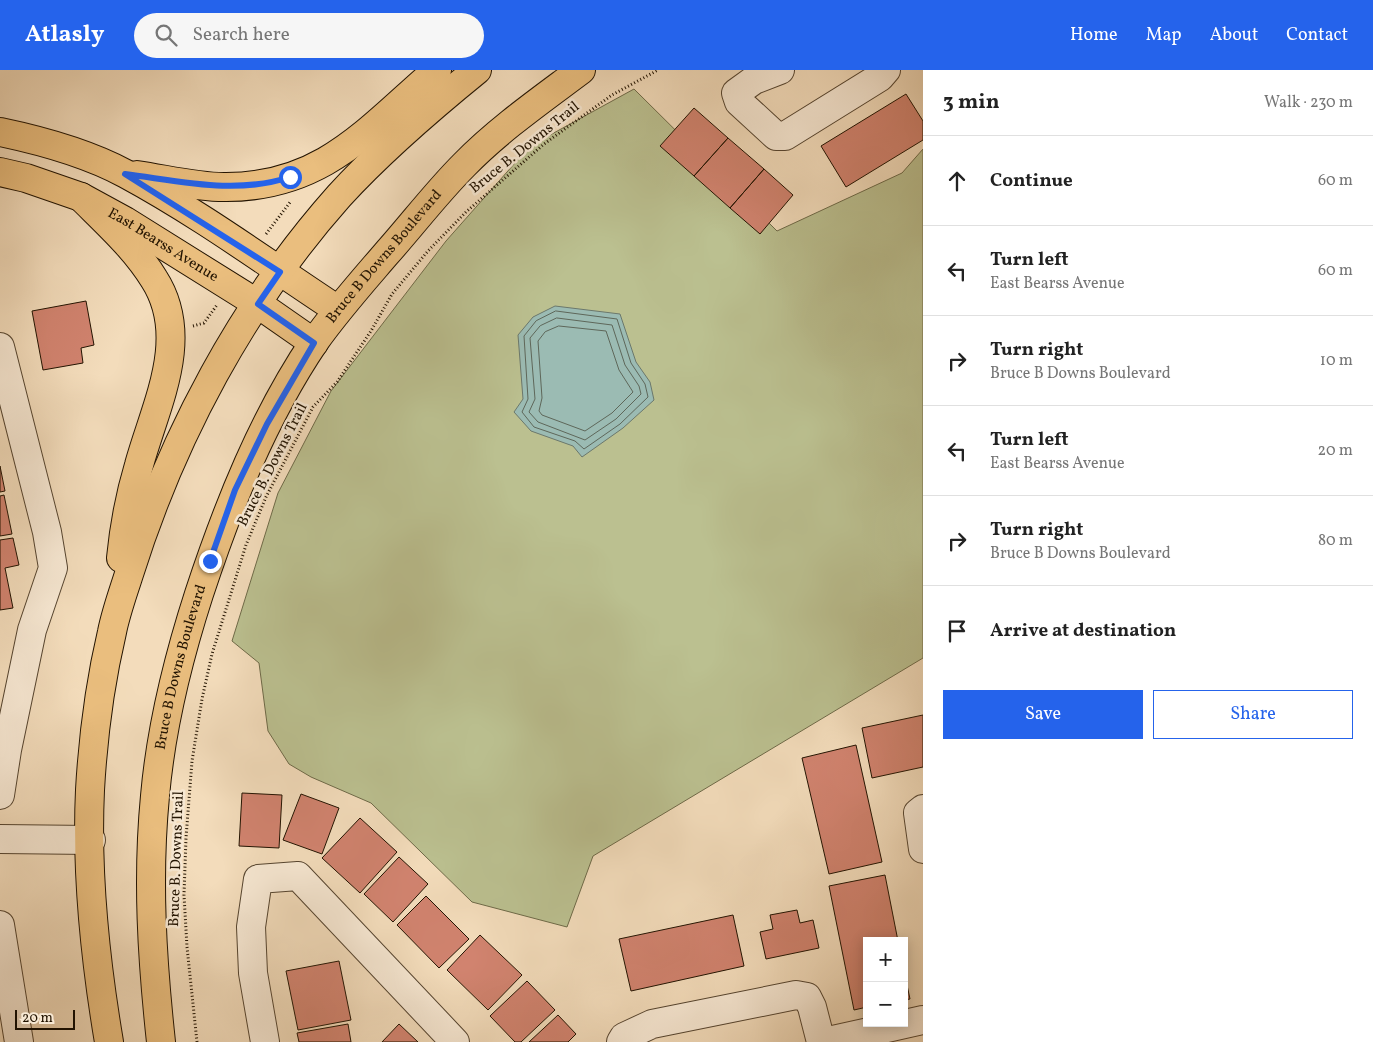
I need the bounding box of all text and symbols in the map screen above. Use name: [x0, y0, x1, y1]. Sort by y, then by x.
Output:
search box: [134, 13, 484, 58]
text: Atlasly: [25, 18, 104, 52]
icon: search: [152, 21, 180, 49]
text: Search here: [192, 22, 290, 48]
text: Home: [1070, 23, 1118, 48]
text: Map: [1146, 23, 1182, 48]
text: About: [1210, 23, 1258, 48]
text: Contact: [1286, 23, 1348, 48]
text: 3 min: [943, 88, 999, 117]
text: Walk · 230 m: [1264, 92, 1353, 114]
street label: Bruce B. Downs Trail: [466, 97, 584, 199]
route start: [279, 166, 302, 189]
icon: ahead: [943, 167, 971, 195]
text: Continue: [990, 168, 1073, 194]
text: 60 m: [1318, 170, 1353, 192]
street label: Bruce B Downs Boulevard: [321, 185, 447, 328]
street label: East Bearss Avenue: [104, 203, 222, 287]
text: Turn left: [990, 247, 1069, 273]
icon: left: [943, 257, 971, 285]
text: 60 m: [1318, 260, 1353, 282]
text: East Bearss Avenue: [990, 273, 1125, 295]
text: Turn right: [990, 337, 1083, 363]
icon: right: [943, 347, 971, 375]
text: 10 m: [1320, 350, 1353, 372]
text: Bruce B Downs Boulevard: [990, 363, 1171, 385]
street label: Bruce B. Downs Trail: [233, 400, 313, 530]
text: Turn left: [990, 427, 1069, 453]
icon: left: [943, 437, 971, 465]
text: 20 m: [1318, 440, 1353, 462]
text: East Bearss Avenue: [990, 453, 1125, 475]
text: Turn right: [990, 517, 1083, 543]
icon: right: [943, 527, 971, 555]
text: 80 m: [1318, 530, 1353, 552]
text: Bruce B Downs Boulevard: [990, 543, 1171, 565]
route end: [199, 550, 222, 573]
street label: Bruce B Downs Boulevard: [150, 582, 212, 751]
icon: arrive: [943, 617, 971, 645]
text: Arrive at destination: [990, 618, 1176, 644]
button: Save: [943, 690, 1143, 739]
button: Share: [1153, 690, 1353, 739]
street label: Bruce B. Downs Trail: [164, 791, 190, 927]
map controls: [863, 937, 908, 1027]
button: +: [863, 937, 908, 982]
button: −: [863, 982, 908, 1027]
scale bar: [15, 1007, 75, 1030]
text: 20 m: [22, 1009, 53, 1028]

